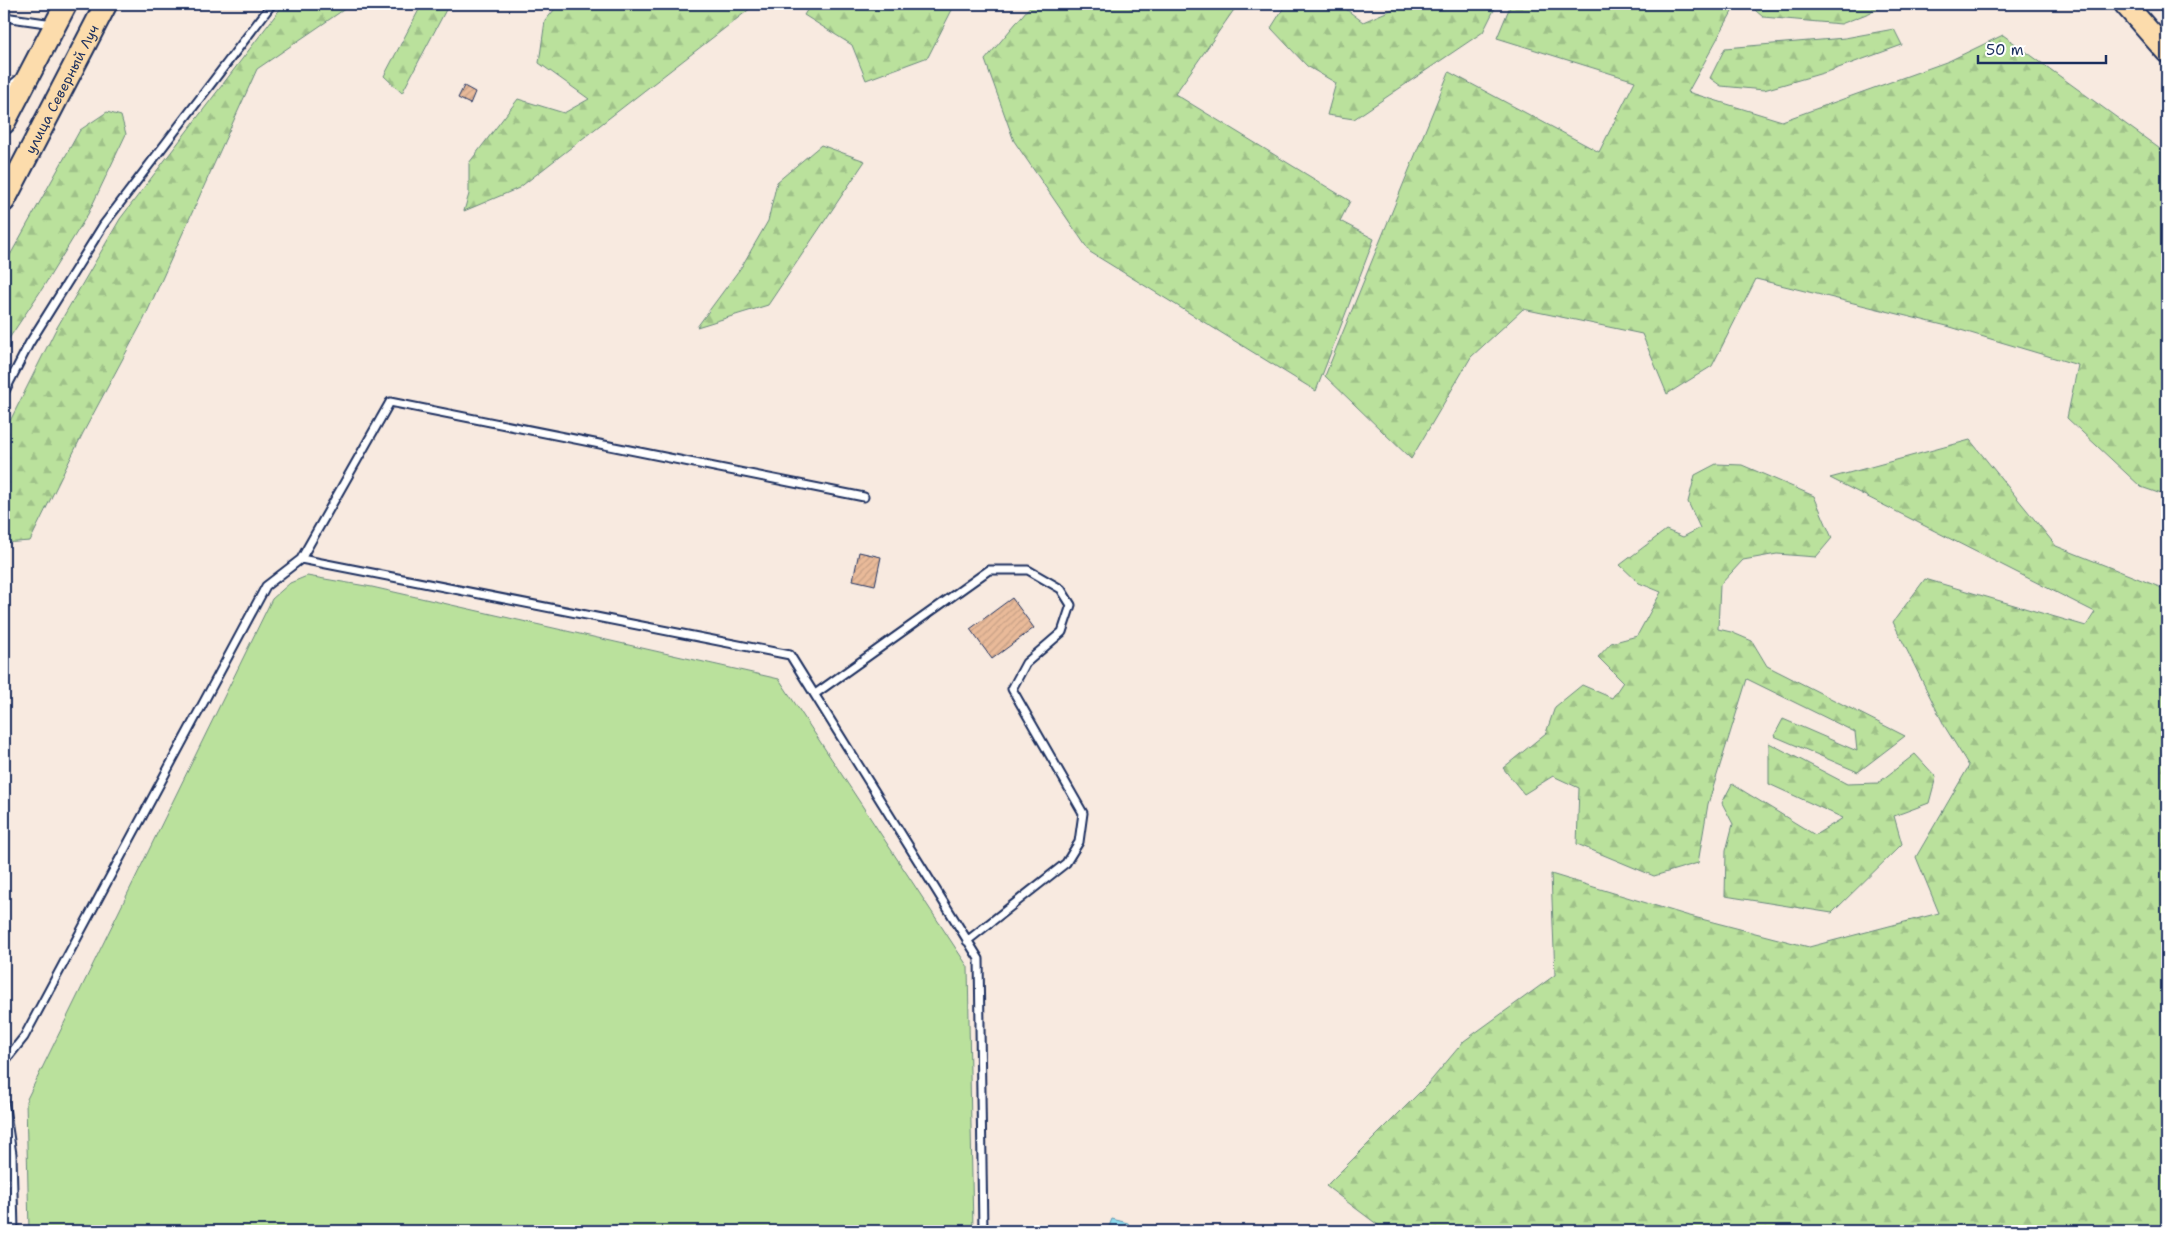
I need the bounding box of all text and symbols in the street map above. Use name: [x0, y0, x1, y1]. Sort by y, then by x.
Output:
street label: улица Северный Луч: [21, 21, 103, 157]
scale bar: [1978, 32, 2106, 64]
text: 50 m: [1986, 40, 2024, 60]

